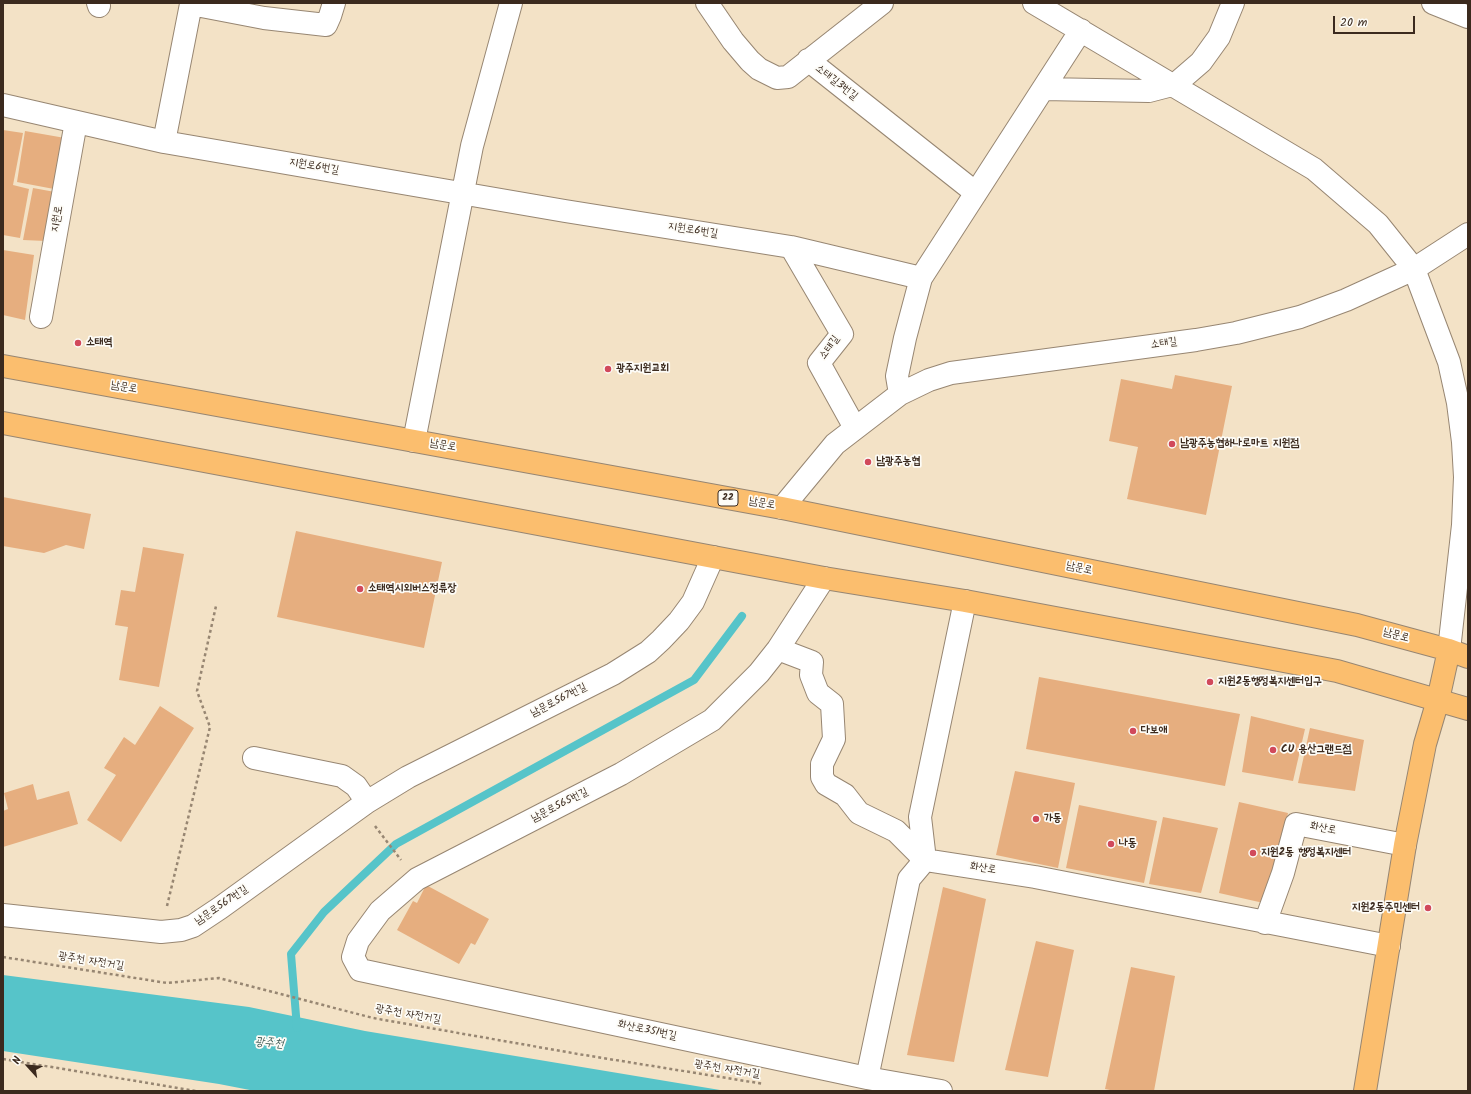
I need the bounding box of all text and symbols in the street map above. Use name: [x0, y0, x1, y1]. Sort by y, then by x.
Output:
scale bar: [1335, 8, 1417, 34]
text: 20 m: [1340, 13, 1367, 32]
street label: 소태길3번길: [812, 62, 860, 104]
street label: 지원로6번길: [288, 156, 340, 178]
street label: 지원로: [49, 205, 67, 233]
street label: 지원로6번길: [667, 221, 719, 241]
street label: 소태길: [817, 333, 843, 363]
place label: 소태역: [86, 336, 113, 350]
street label: 소태길: [1150, 336, 1178, 352]
marker: 소태역: [73, 338, 83, 348]
place label: 광주지원교회: [616, 362, 669, 376]
marker: 광주지원교회: [603, 364, 613, 374]
street label: 남문로: [110, 379, 138, 397]
street label: 남문로: [429, 437, 457, 455]
place label: 남광주농협하나로마트 지원점: [1180, 437, 1299, 451]
marker: 남광주농협하나로마트 지원점: [1167, 439, 1177, 449]
place label: 남광주농협: [876, 455, 920, 469]
marker: 남광주농협: [863, 457, 873, 467]
road number: 22: [718, 490, 738, 506]
street label: 남문로: [748, 495, 776, 513]
street label: 남문로: [1065, 560, 1093, 578]
place label: 소태역시외버스정류장: [368, 582, 457, 596]
marker: 소태역시외버스정류장: [355, 584, 365, 594]
street label: 남문로: [1381, 626, 1411, 646]
place label: 지원2동행정복지센터입구: [1218, 675, 1322, 689]
marker: 지원2동행정복지센터입구: [1205, 677, 1215, 687]
street label: 남문로567번길: [529, 681, 589, 721]
place label: 다보애: [1141, 724, 1168, 738]
marker: 다보애: [1128, 726, 1138, 736]
place label: CU 용산그랜드점: [1281, 743, 1352, 757]
marker: CU 용산그랜드점: [1268, 745, 1278, 755]
street label: 남문로565번길: [529, 786, 591, 826]
place label: 가동: [1044, 812, 1062, 826]
marker: 가동: [1031, 814, 1041, 824]
street label: 화산로: [1309, 820, 1337, 838]
place label: 나동: [1119, 837, 1137, 851]
marker: 나동: [1106, 839, 1116, 849]
place label: 지원2동 행정복지센터: [1261, 846, 1351, 860]
marker: 지원2동 행정복지센터: [1248, 848, 1258, 858]
street label: 화산로: [969, 860, 997, 878]
street label: 남문로567번길: [193, 883, 251, 929]
place label: 지원2동주민센터: [1352, 901, 1420, 915]
marker: 지원2동주민센터: [1423, 903, 1433, 913]
street label: 광주천 자전거길: [57, 950, 125, 974]
street label: 광주천 자전거길: [374, 1003, 442, 1027]
street label: 화산로351번길: [616, 1018, 678, 1044]
water label: 광주천: [254, 1036, 284, 1052]
north arrow: [8, 1046, 48, 1086]
text: N: [8, 1053, 27, 1068]
street label: 광주천 자전거길: [693, 1058, 761, 1082]

